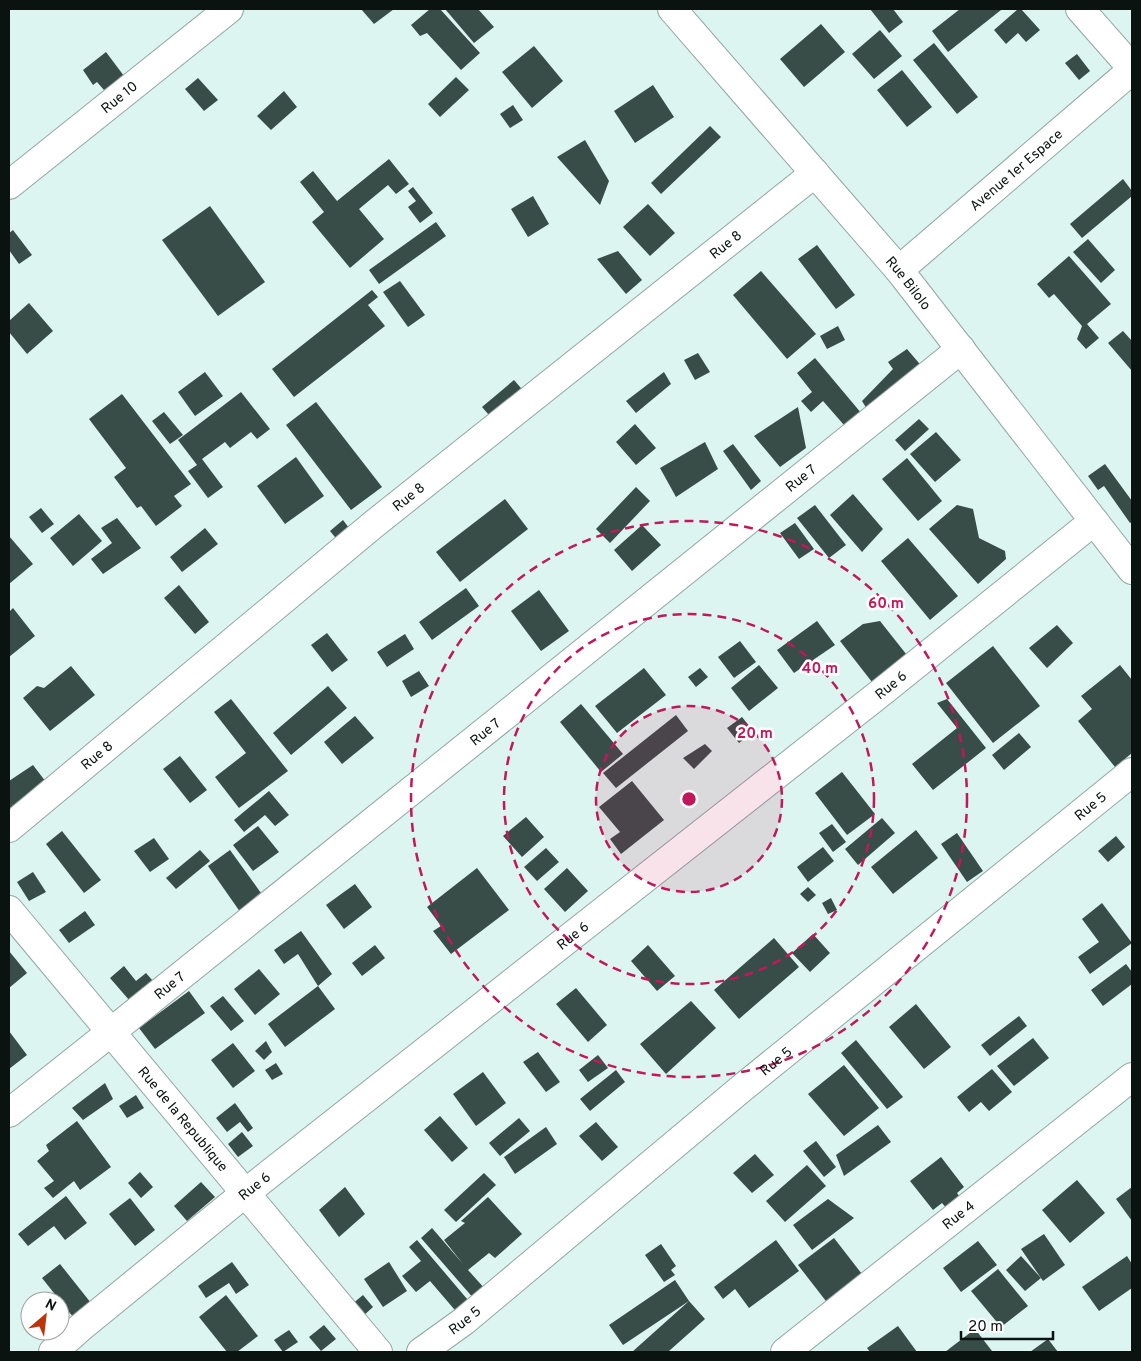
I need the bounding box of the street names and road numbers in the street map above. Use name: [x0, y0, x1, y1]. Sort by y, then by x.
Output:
street label: Rue 10: [98, 78, 142, 118]
street label: Avenue 1er Espace: [967, 126, 1067, 215]
street label: Rue 8: [707, 228, 746, 264]
street label: Rue Bilolo: [881, 254, 934, 314]
street label: Rue 7: [783, 462, 820, 496]
street label: Rue 8: [390, 480, 429, 516]
street label: Rue 6: [872, 668, 911, 704]
street label: Rue 7: [467, 715, 505, 750]
street label: Rue 8: [78, 738, 117, 774]
street label: Rue 5: [1072, 789, 1111, 825]
street label: Rue 6: [554, 919, 593, 954]
street label: Rue 7: [151, 969, 189, 1004]
street label: Rue 5: [757, 1044, 796, 1080]
street label: Rue de la Republique: [133, 1064, 231, 1176]
street label: Rue 6: [236, 1169, 275, 1205]
street label: Rue 4: [940, 1198, 979, 1234]
street label: Rue 5: [446, 1303, 485, 1339]

